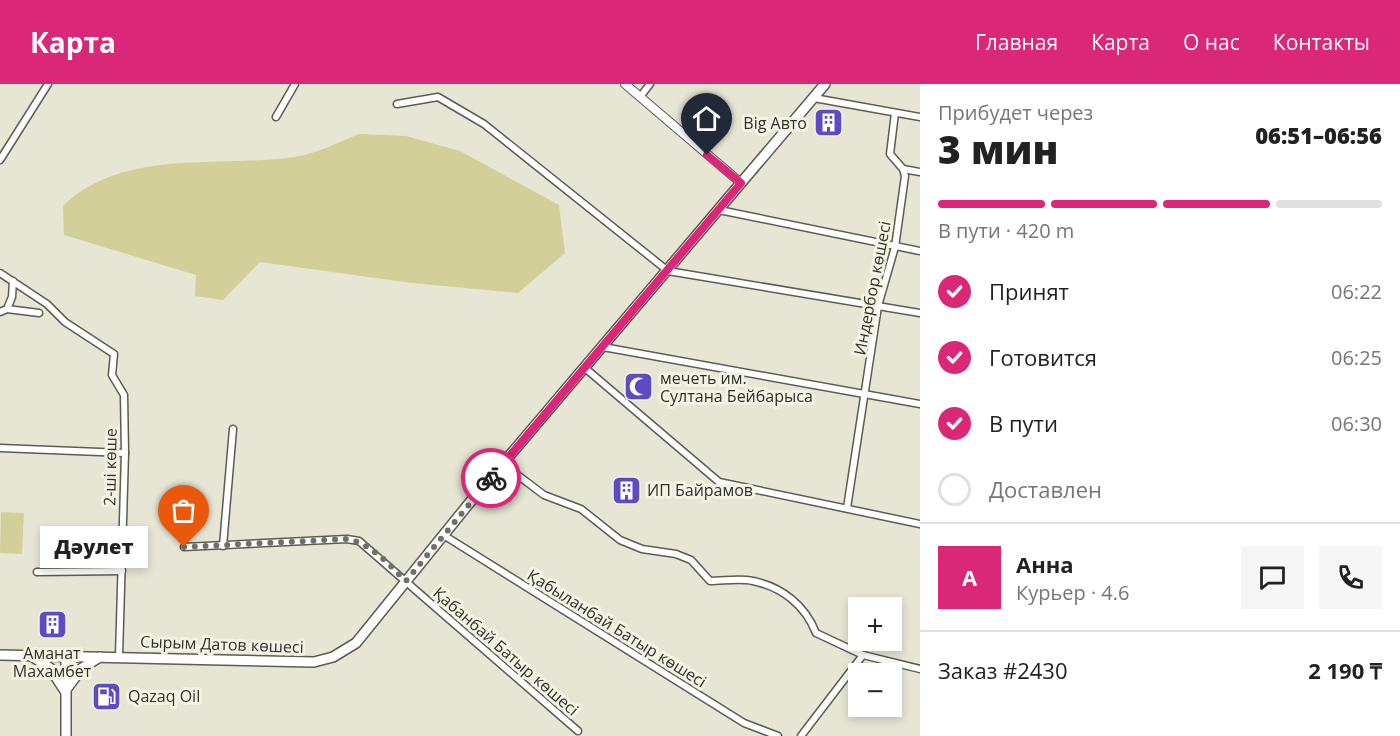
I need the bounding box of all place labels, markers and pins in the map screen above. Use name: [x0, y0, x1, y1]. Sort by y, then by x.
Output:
pin: [681, 93, 732, 155]
building icon: Big Авто: [812, 107, 844, 139]
place label: Big Авто: [743, 112, 807, 134]
place label: мечеть им. Султана Бейбарыса: [660, 367, 813, 407]
mosque icon: мечеть им. Султана Бейбарыса: [623, 371, 655, 403]
building icon: ИП Байрамов: [610, 474, 642, 506]
place label: ИП Байрамов: [647, 479, 753, 501]
pin: [158, 485, 209, 547]
callout: Дәулет: [40, 526, 148, 568]
building icon: Аманат Махамбет: [36, 609, 68, 641]
place label: Аманат Махамбет: [13, 642, 92, 682]
fuel station icon: Qazaq Oil: [91, 680, 123, 712]
place label: Qazaq Oil: [128, 685, 200, 707]

